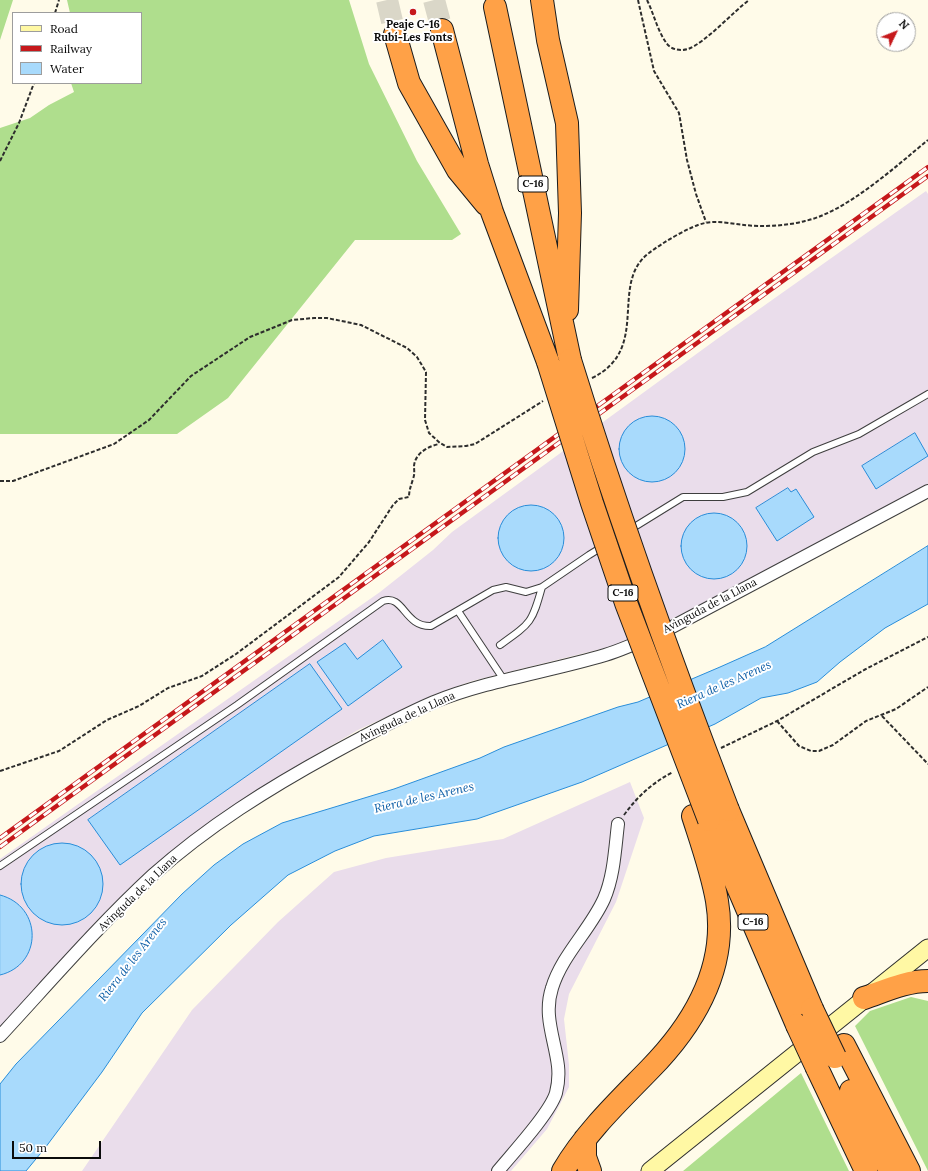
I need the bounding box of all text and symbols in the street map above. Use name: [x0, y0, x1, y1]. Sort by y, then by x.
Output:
marker: Peaje C-16 Rubí-Les Fonts: [408, 7, 418, 17]
legend: [12, 12, 142, 84]
north arrow: [876, 12, 916, 52]
text: N: [896, 17, 912, 32]
place label: Peaje C-16 Rubí-Les Fonts: [374, 18, 452, 44]
text: Road: [50, 21, 78, 36]
text: Railway: [50, 41, 92, 56]
text: Water: [50, 61, 84, 76]
road number: C-16: [518, 176, 548, 192]
street label: Avinguda de la Llana: [661, 576, 759, 636]
road number: C-16: [608, 585, 638, 601]
water label: Riera de les Arenes: [675, 658, 773, 712]
street label: Avinguda de la Llana: [357, 689, 457, 745]
water label: Riera de les Arenes: [373, 780, 475, 816]
street label: Avinguda de la Llana: [96, 852, 180, 934]
road number: C-16: [738, 914, 768, 930]
water label: Riera de les Arenes: [96, 915, 170, 1005]
scale bar: [14, 1133, 103, 1159]
text: 50 m: [19, 1140, 47, 1155]

